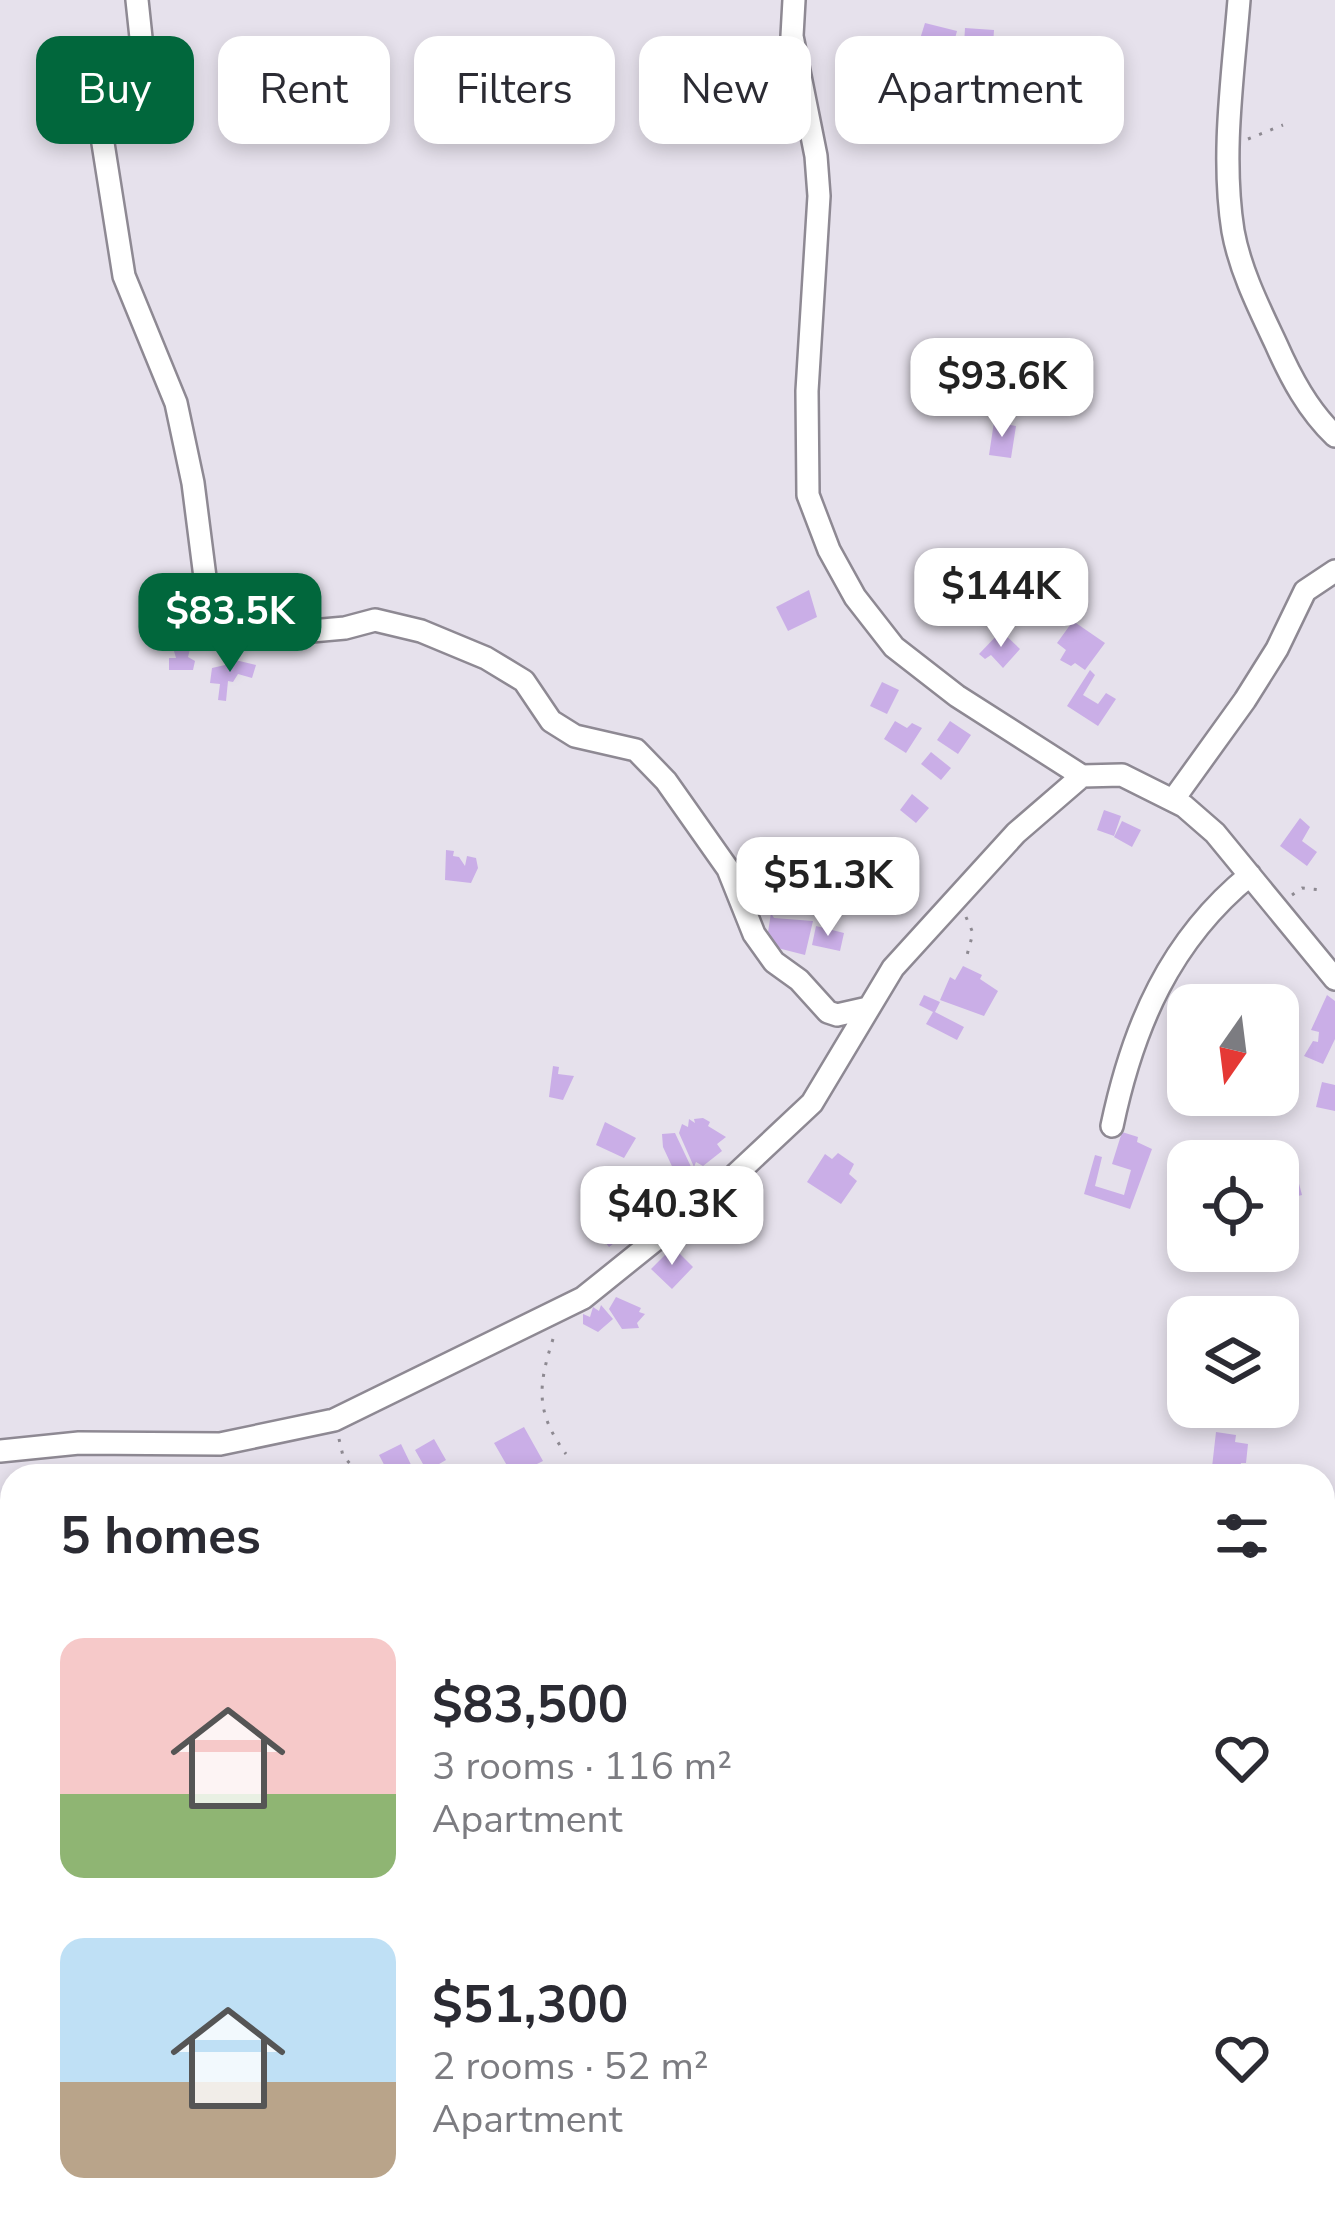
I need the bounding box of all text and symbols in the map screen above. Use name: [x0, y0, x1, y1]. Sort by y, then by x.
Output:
chip: Buy: [36, 36, 194, 144]
chip: Rent: [218, 36, 390, 144]
chip: Filters: [414, 36, 615, 144]
chip: New: [639, 36, 811, 144]
chip: Apartment: [835, 36, 1124, 144]
pin: $93.6K: [904, 338, 1100, 440]
text: $93.6K: [937, 350, 1067, 403]
pin: $144K: [917, 548, 1085, 650]
text: $144K: [941, 560, 1061, 613]
pin: $83.5K: [132, 573, 328, 675]
text: $83.5K: [165, 585, 295, 638]
pin: $51.3K: [730, 837, 926, 939]
text: $51.3K: [763, 849, 893, 902]
north arrow: [1167, 984, 1299, 1116]
map controls: [1167, 984, 1299, 1428]
button: locate: [1167, 1140, 1299, 1272]
pin: $40.3K: [574, 1166, 770, 1268]
text: $40.3K: [607, 1178, 737, 1231]
button: layers: [1167, 1296, 1299, 1428]
text: 5 homes: [60, 1501, 261, 1571]
icon: filters: [1209, 1503, 1275, 1569]
text: $83,500: [432, 1670, 628, 1740]
icon: home: [156, 1686, 300, 1830]
icon: heart: [1209, 1725, 1275, 1791]
text: 3 rooms · 116 m²: [432, 1740, 732, 1793]
text: Apartment: [432, 1793, 622, 1846]
text: $51,300: [432, 1970, 628, 2040]
icon: home: [156, 1986, 300, 2130]
icon: heart: [1209, 2025, 1275, 2091]
text: 2 rooms · 52 m²: [432, 2040, 709, 2093]
text: Apartment: [432, 2093, 622, 2146]

